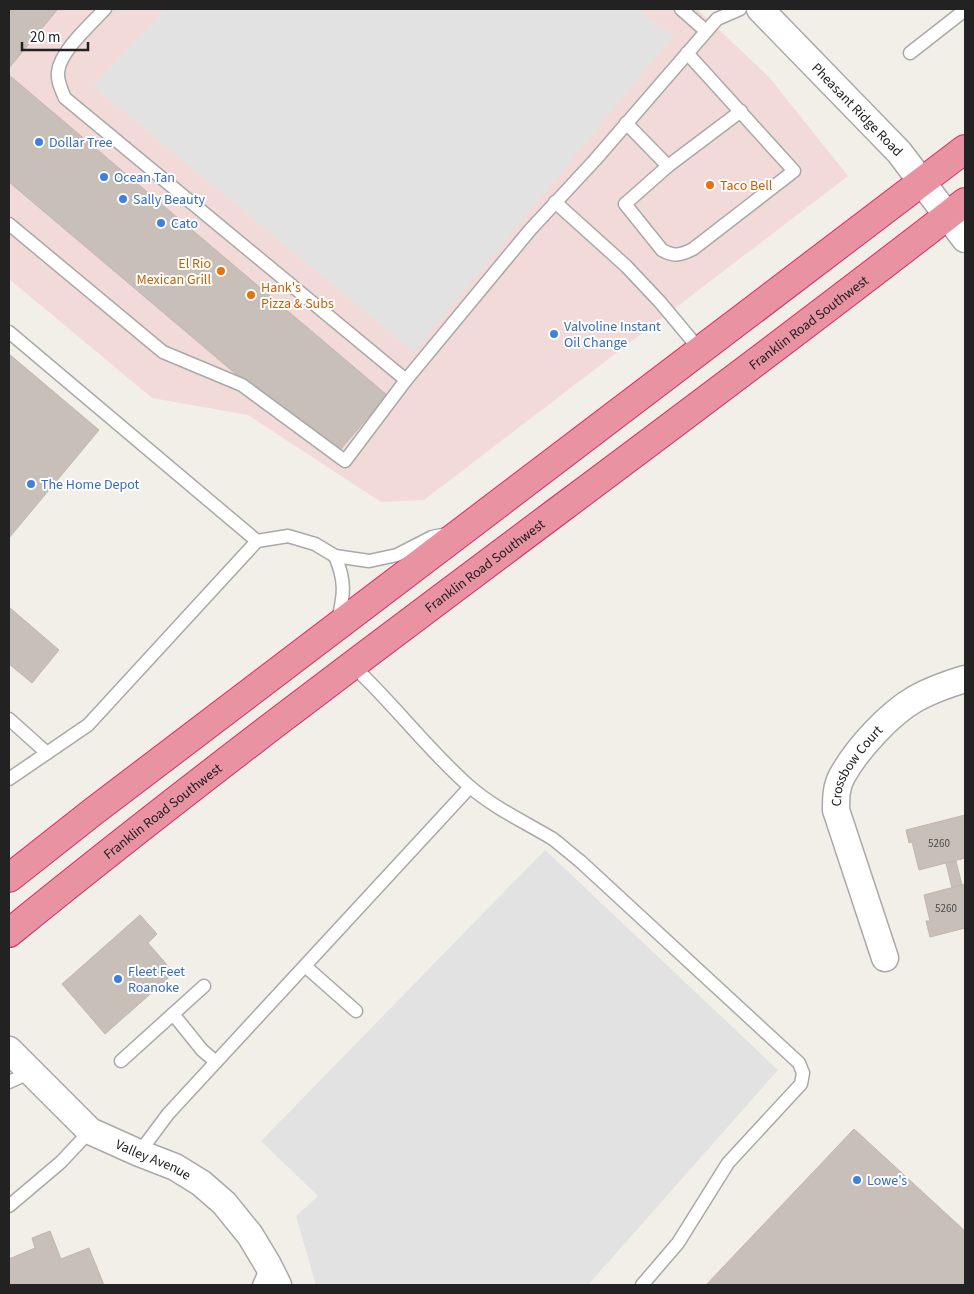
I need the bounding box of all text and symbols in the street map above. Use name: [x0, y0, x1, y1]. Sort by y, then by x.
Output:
scale bar: [22, 20, 89, 52]
text: 20 m: [30, 27, 60, 48]
street label: Pheasant Ridge Road: [807, 59, 907, 161]
place label: Dollar Tree: [49, 133, 113, 153]
marker: Dollar Tree: [33, 136, 45, 148]
place label: Ocean Tan: [114, 168, 175, 188]
marker: Ocean Tan: [98, 171, 110, 183]
place label: Taco Bell: [720, 176, 773, 196]
marker: Taco Bell: [704, 179, 716, 191]
place label: Sally Beauty: [133, 190, 205, 210]
marker: Sally Beauty: [117, 193, 129, 205]
place label: Cato: [171, 214, 198, 234]
marker: Cato: [155, 217, 167, 229]
place label: El Rio Mexican Grill: [136, 254, 211, 290]
marker: El Rio Mexican Grill: [215, 265, 227, 277]
street label: Franklin Road Southwest: [745, 271, 873, 375]
place label: Hank's Pizza & Subs: [261, 278, 334, 314]
marker: Hank's Pizza & Subs: [245, 289, 257, 301]
place label: Valvoline Instant Oil Change: [564, 317, 661, 353]
marker: Valvoline Instant Oil Change: [548, 328, 560, 340]
place label: The Home Depot: [41, 475, 140, 495]
marker: The Home Depot: [25, 478, 37, 490]
street label: Franklin Road Southwest: [421, 515, 550, 618]
street label: Crossbow Court: [827, 721, 888, 807]
street label: Franklin Road Southwest: [100, 759, 227, 865]
house number: 5260: [928, 836, 950, 851]
house number: 5260: [935, 901, 957, 916]
place label: Fleet Feet Roanoke: [128, 962, 185, 998]
marker: Fleet Feet Roanoke: [112, 973, 124, 985]
street label: Valley Avenue: [112, 1135, 195, 1186]
place label: Lowe's: [867, 1171, 907, 1191]
marker: Lowe's: [851, 1174, 863, 1186]

